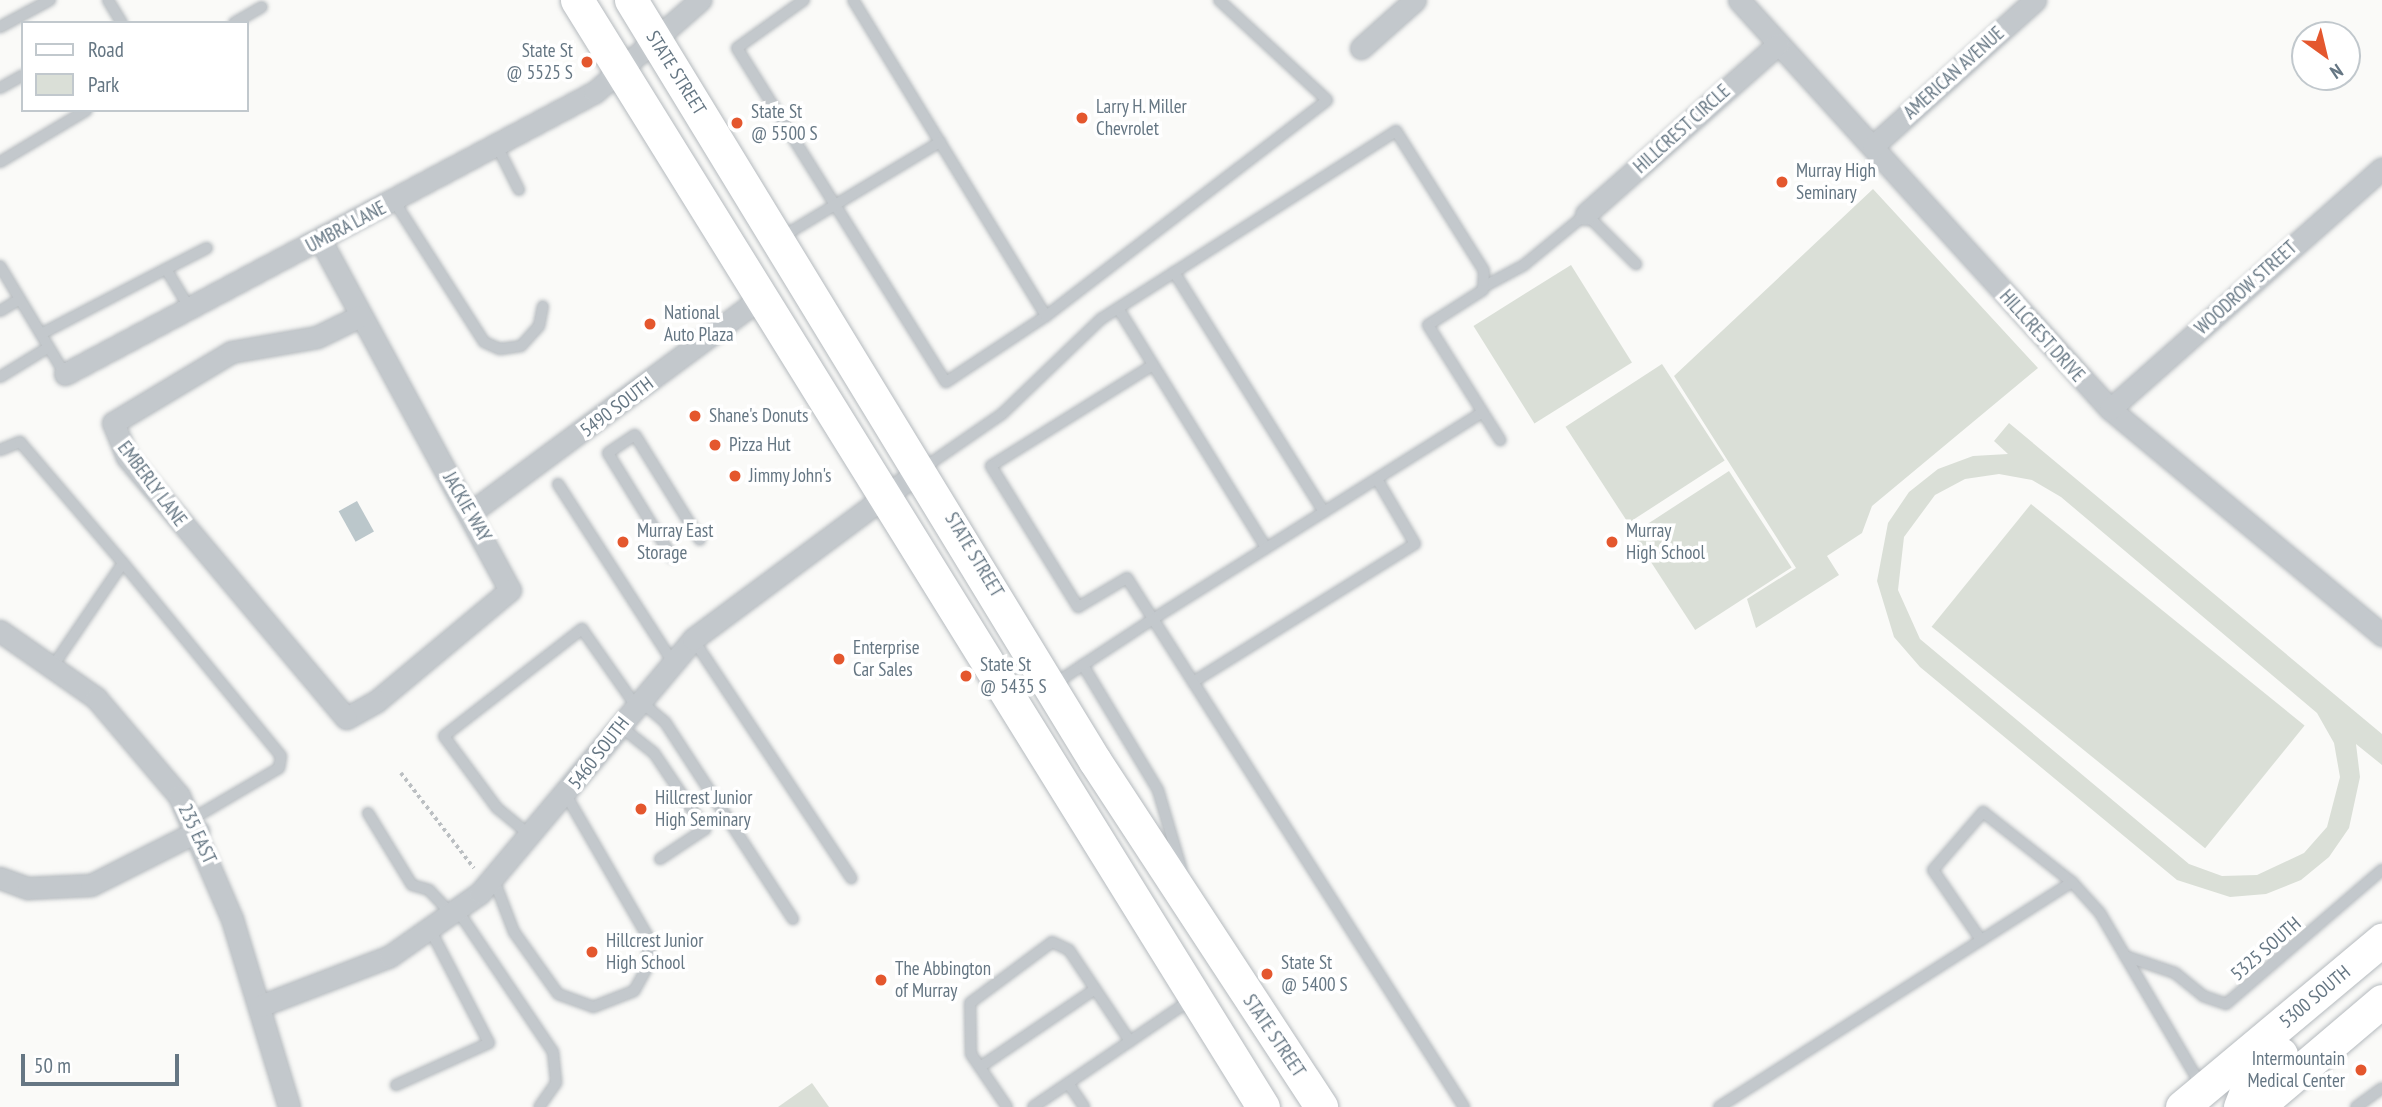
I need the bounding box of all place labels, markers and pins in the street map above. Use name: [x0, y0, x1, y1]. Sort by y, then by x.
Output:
place label: State St @ 5525 S: [506, 40, 573, 84]
marker: State St @ 5525 S: [579, 54, 595, 70]
place label: Larry H. Miller Chevrolet: [1096, 96, 1189, 140]
place label: State St @ 5500 S: [751, 101, 818, 145]
marker: Larry H. Miller Chevrolet: [1074, 110, 1090, 126]
marker: State St @ 5500 S: [729, 115, 745, 131]
place label: Murray High Seminary: [1796, 160, 1876, 204]
marker: Murray High Seminary: [1774, 174, 1790, 190]
place label: National Auto Plaza: [664, 302, 734, 346]
marker: National Auto Plaza: [642, 316, 658, 332]
place label: Shane's Donuts: [709, 405, 808, 427]
marker: Shane's Donuts: [687, 408, 703, 424]
place label: Pizza Hut: [729, 434, 791, 456]
marker: Pizza Hut: [707, 437, 723, 453]
place label: Jimmy John's: [749, 465, 832, 487]
marker: Jimmy John's: [727, 468, 743, 484]
place label: Murray East Storage: [637, 520, 714, 564]
place label: Murray High School: [1626, 520, 1705, 564]
marker: Murray East Storage: [615, 534, 631, 550]
marker: Murray High School: [1604, 534, 1620, 550]
place label: Enterprise Car Sales: [853, 637, 919, 681]
marker: Enterprise Car Sales: [831, 651, 847, 667]
place label: State St @ 5435 S: [980, 654, 1047, 698]
marker: State St @ 5435 S: [958, 668, 974, 684]
place label: Hillcrest Junior High Seminary: [655, 787, 752, 831]
marker: Hillcrest Junior High Seminary: [633, 801, 649, 817]
place label: Hillcrest Junior High School: [606, 930, 703, 974]
marker: Hillcrest Junior High School: [584, 944, 600, 960]
place label: State St @ 5400 S: [1281, 952, 1348, 996]
place label: The Abbington of Murray: [895, 958, 992, 1002]
marker: State St @ 5400 S: [1259, 966, 1275, 982]
marker: The Abbington of Murray: [873, 972, 889, 988]
place label: Intermountain Medical Center: [2247, 1048, 2345, 1092]
marker: Intermountain Medical Center: [2351, 1060, 2371, 1080]

